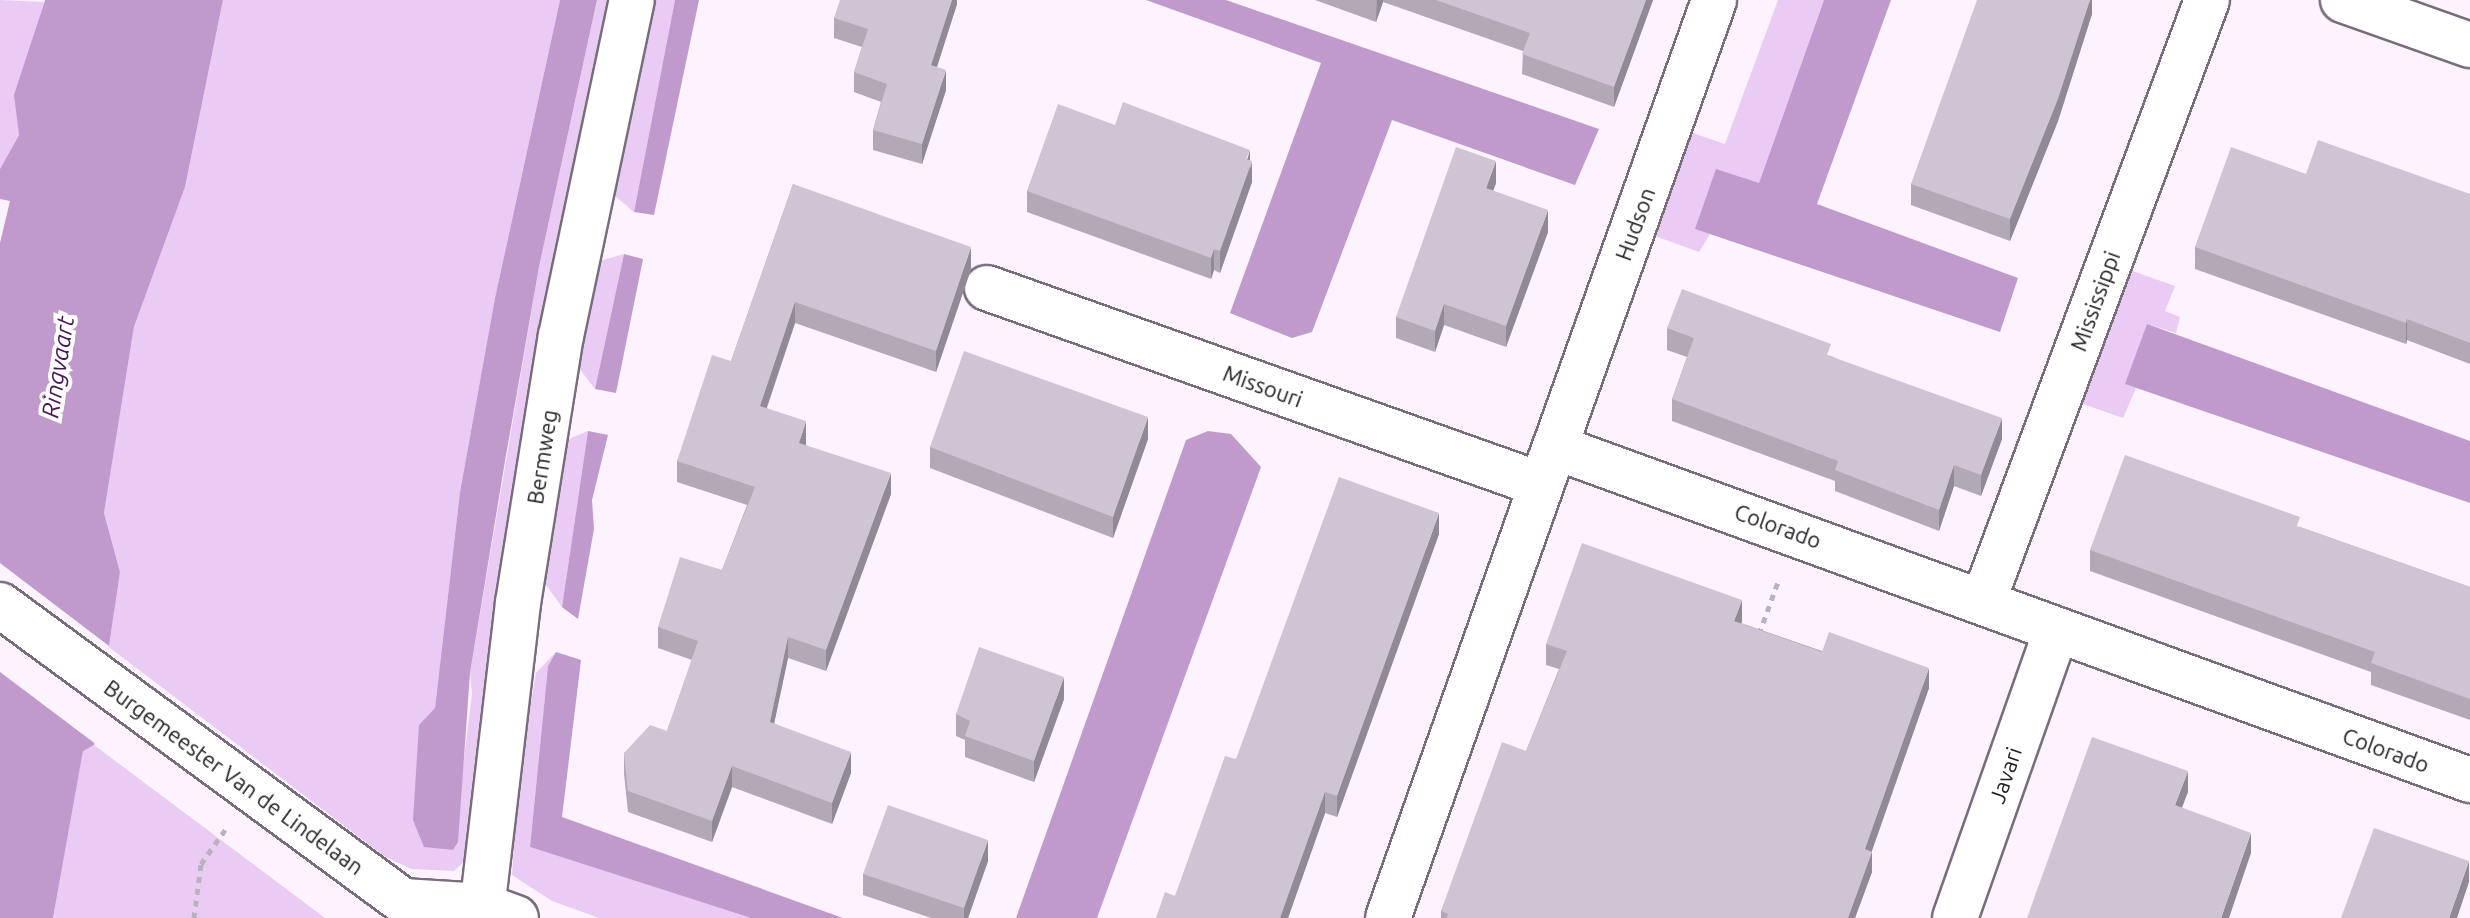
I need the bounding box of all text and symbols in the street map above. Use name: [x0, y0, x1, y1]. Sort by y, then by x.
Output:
street label: Hudson: [1610, 184, 1660, 264]
street label: Mississippi: [2065, 247, 2125, 355]
water label: Ringvaart: [36, 314, 80, 420]
street label: Missouri: [1220, 359, 1306, 413]
street label: Bermweg: [522, 408, 562, 506]
street label: Colorado: [1731, 498, 1825, 554]
street label: Burgemeester Van de Lindelaan: [99, 674, 369, 880]
street label: Colorado: [2339, 722, 2433, 778]
street label: Javari: [1983, 743, 2027, 807]

